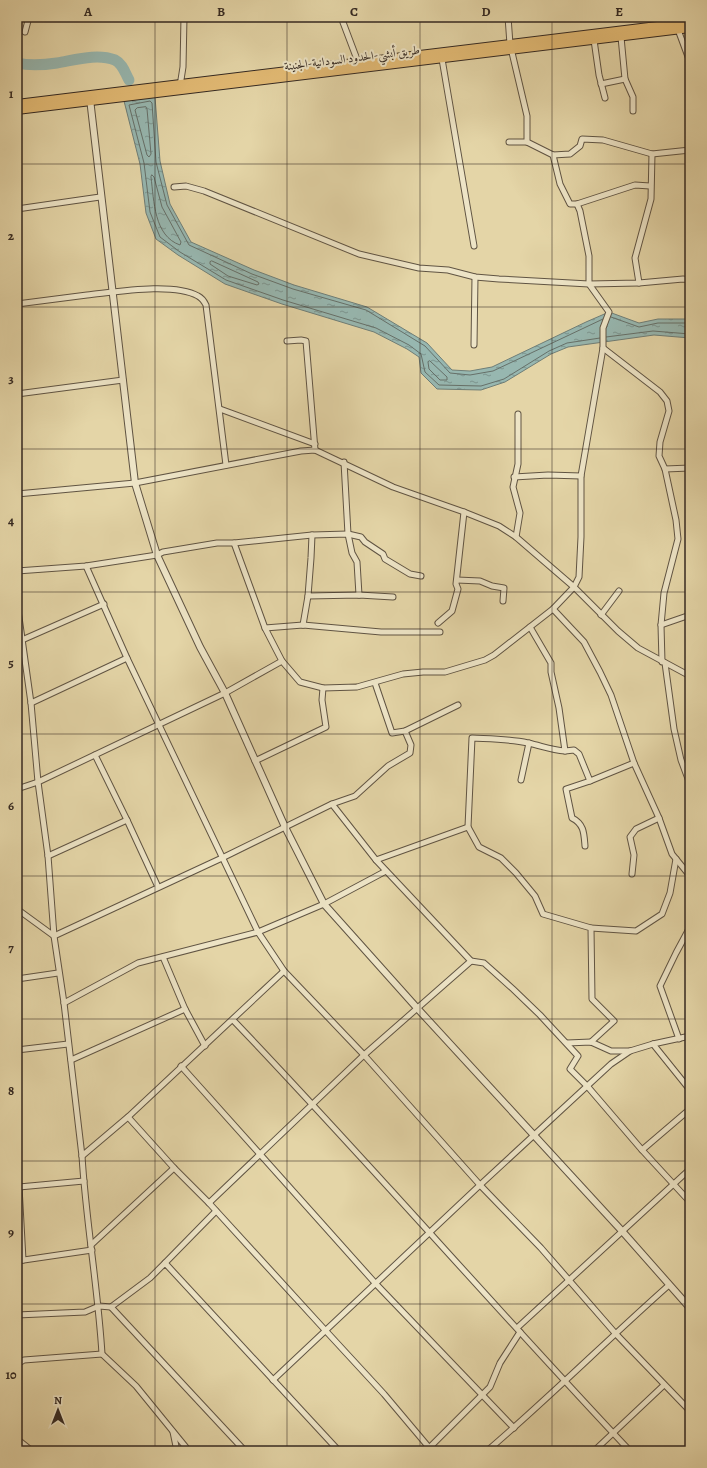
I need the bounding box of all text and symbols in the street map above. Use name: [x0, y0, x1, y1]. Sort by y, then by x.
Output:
text: A: [83, 3, 93, 20]
text: B: [217, 3, 225, 20]
text: C: [350, 3, 358, 20]
text: D: [481, 3, 491, 20]
text: E: [615, 3, 623, 20]
street label: طريق أبشي-الحدود السودانية-الجنينة: [283, 42, 421, 77]
text: 1: [9, 85, 14, 102]
text: 2: [8, 227, 15, 244]
text: 3: [8, 370, 14, 387]
text: 4: [8, 512, 14, 529]
text: 5: [8, 654, 14, 671]
text: 6: [8, 797, 14, 814]
text: 7: [8, 939, 14, 956]
text: 8: [8, 1082, 14, 1099]
text: 9: [8, 1224, 14, 1241]
text: 10: [5, 1366, 17, 1383]
north arrow: [38, 1390, 78, 1430]
text: N: [54, 1393, 62, 1408]

